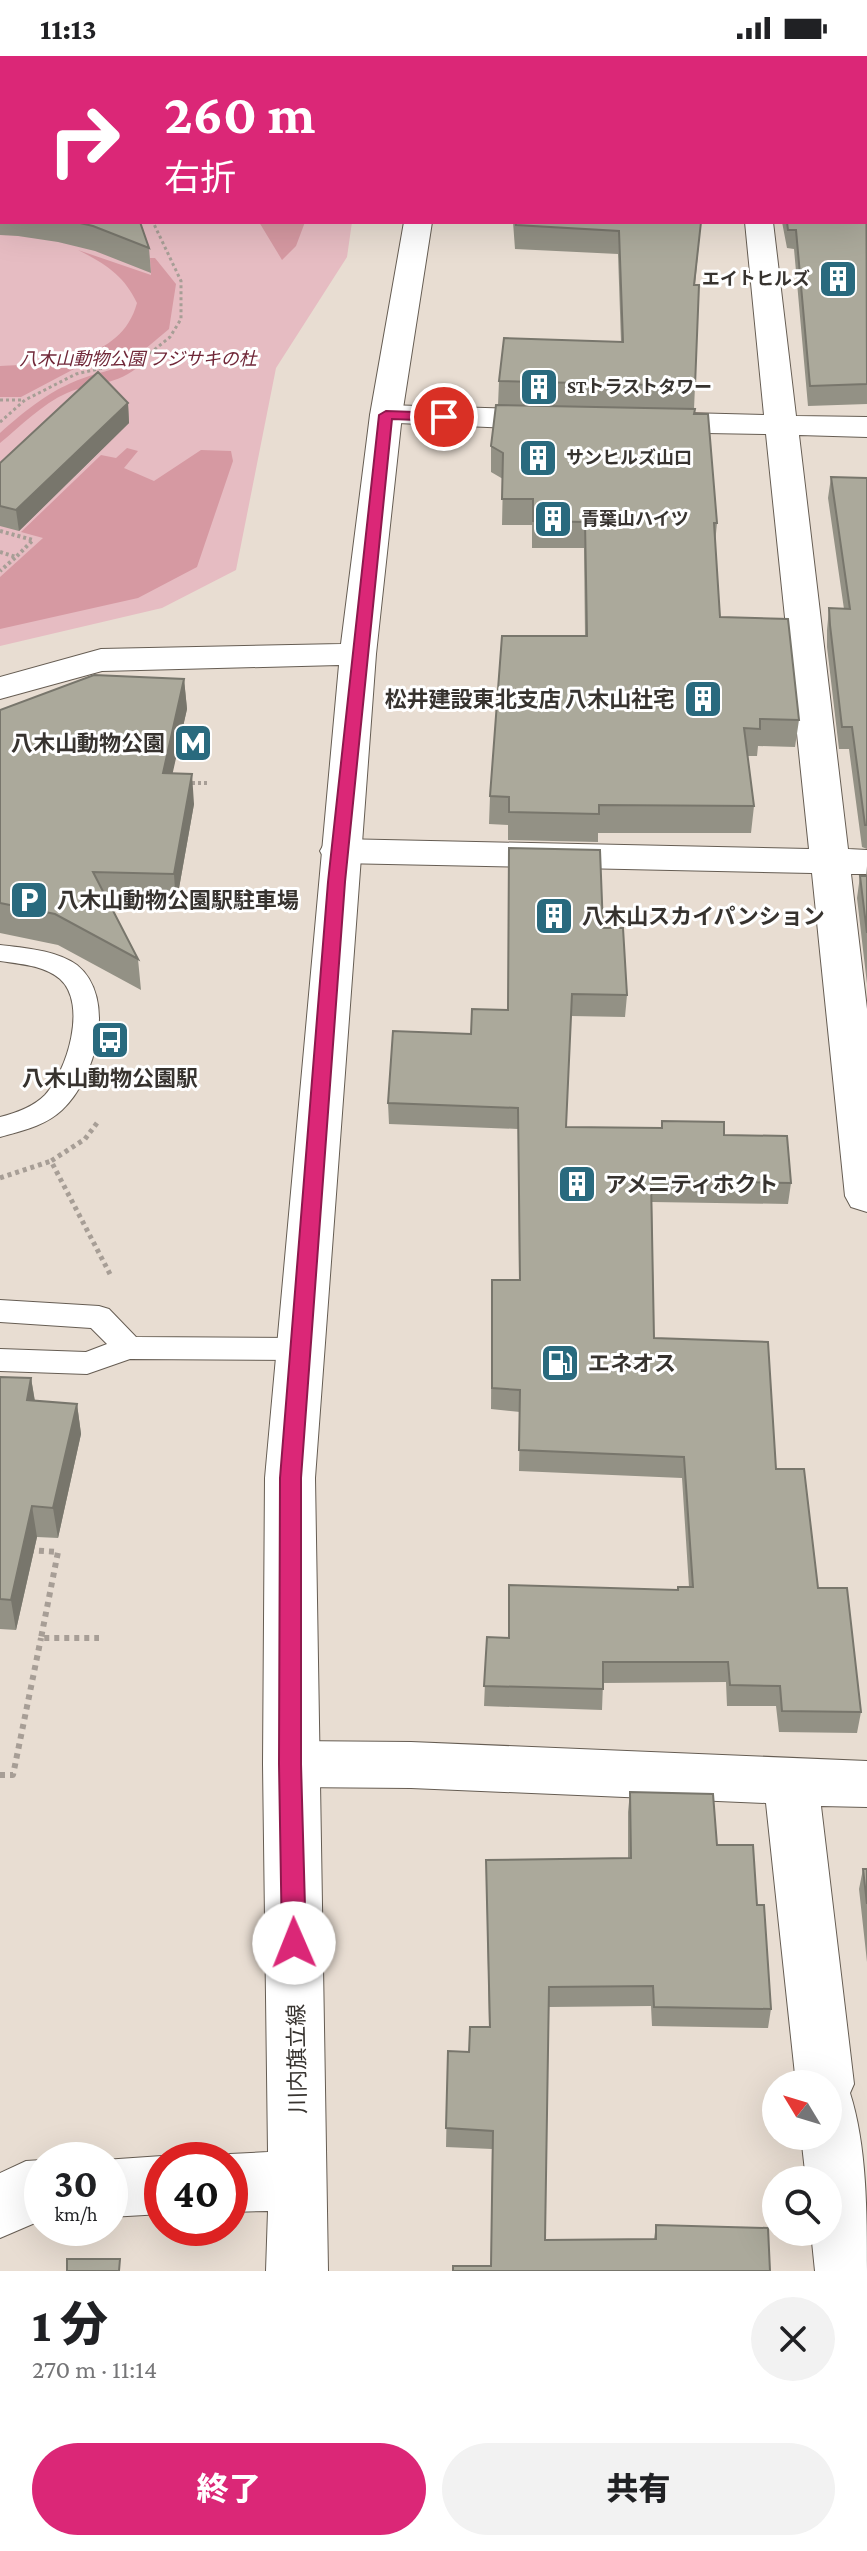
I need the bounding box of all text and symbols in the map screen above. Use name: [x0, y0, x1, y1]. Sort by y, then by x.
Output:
text: 11:13: [40, 12, 97, 45]
text: 260 m: [164, 83, 315, 145]
icon: right: [32, 88, 136, 192]
text: 右折: [164, 158, 236, 198]
building icon: エイトヒルズ: [817, 258, 859, 300]
place label: エイトヒルズ: [702, 269, 810, 289]
park label: 八木山動物公園 フジサキの杜: [19, 349, 259, 369]
building icon: STトラストタワー: [518, 366, 560, 408]
place label: STトラストタワー: [567, 377, 712, 397]
pin: [410, 383, 478, 451]
icon: arrive: [422, 395, 466, 439]
building icon: サンヒルズ山口: [517, 437, 559, 479]
place label: サンヒルズ山口: [566, 448, 692, 468]
building icon: 青葉山ハイツ: [532, 498, 574, 540]
place label: 青葉山ハイツ: [581, 509, 689, 529]
building icon: 松井建設東北支店 八木山社宅: [682, 678, 724, 720]
place label: 松井建設東北支店 八木山社宅: [385, 687, 675, 712]
metro station icon: 八木山動物公園: [172, 722, 214, 764]
place label: 八木山動物公園: [11, 731, 165, 756]
parking icon: 八木山動物公園駅駐車場: [8, 879, 50, 921]
place label: 八木山動物公園駅駐車場: [57, 888, 299, 913]
building icon: 八木山スカイパンション: [533, 895, 575, 937]
place label: 八木山スカイパンション: [582, 904, 825, 929]
bus stop icon: 八木山動物公園駅: [89, 1019, 131, 1061]
place label: 八木山動物公園駅: [22, 1066, 198, 1091]
building icon: アメニティホクト: [556, 1163, 598, 1205]
place label: アメニティホクト: [605, 1172, 779, 1197]
fuel station icon: エネオス: [539, 1342, 581, 1384]
place label: エネオス: [588, 1351, 676, 1376]
position arrow: [252, 1901, 336, 1985]
street label: 川内旗立線: [284, 2004, 310, 2114]
north arrow: [762, 2070, 842, 2150]
map controls: [762, 2070, 842, 2246]
speed limit sign: 40: [144, 2142, 248, 2246]
text: 30: [54, 2161, 98, 2206]
button: search: [762, 2166, 842, 2246]
text: km/h: [54, 2203, 98, 2225]
button: close: [751, 2297, 835, 2381]
text: 1 分: [32, 2298, 108, 2351]
text: 270 m · 11:14: [32, 2355, 157, 2384]
button: 終了: [32, 2443, 426, 2535]
button: 共有: [442, 2443, 835, 2535]

